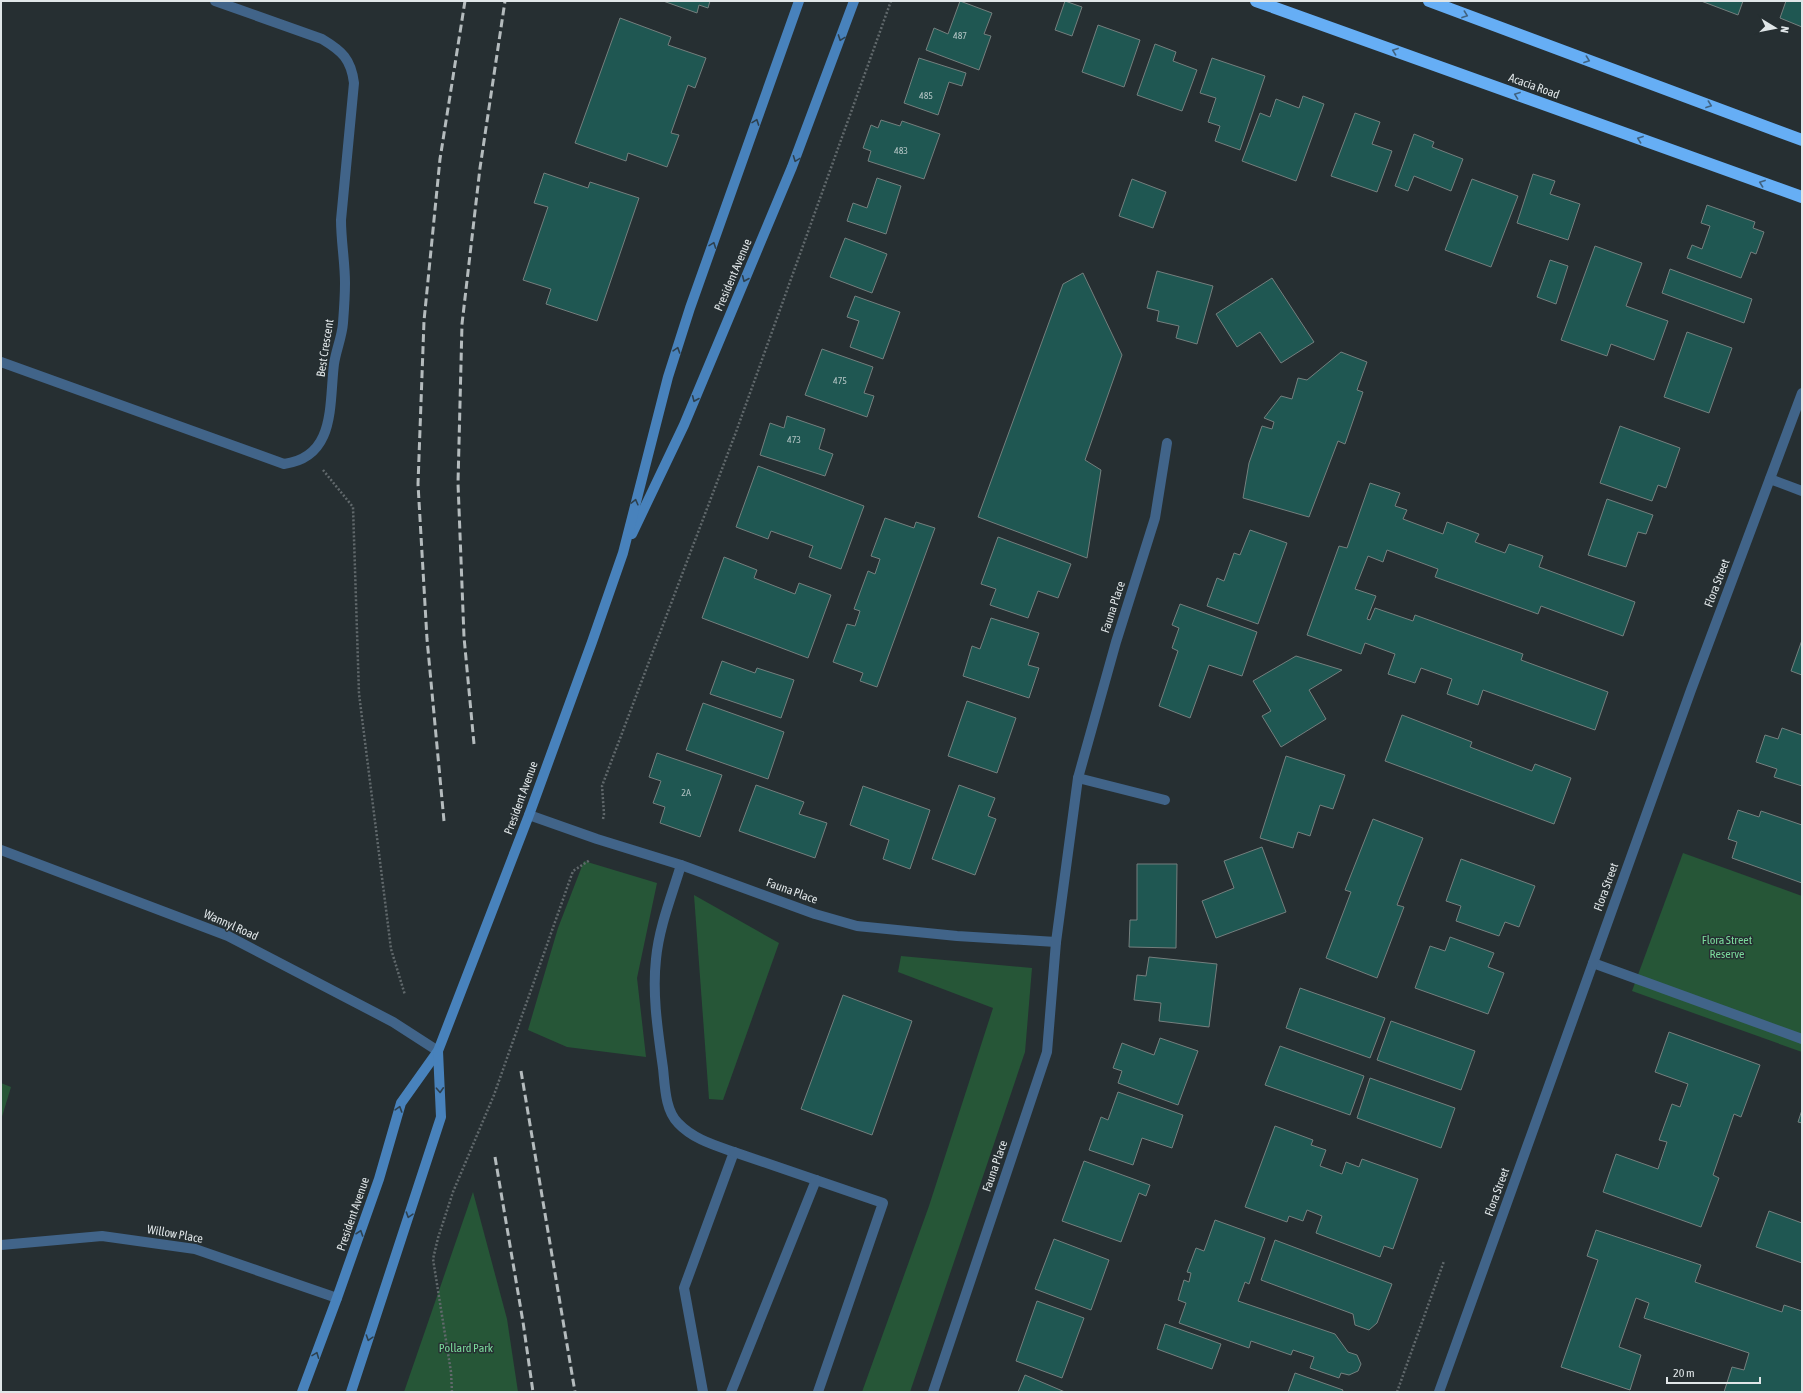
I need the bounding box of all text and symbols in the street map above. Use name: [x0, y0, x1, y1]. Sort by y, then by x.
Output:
north arrow: [1755, 8, 1795, 48]
one-way arrow: [1462, 10, 1469, 18]
text: N: [1778, 25, 1791, 34]
house number: 487: [953, 30, 967, 41]
one-way arrow: [837, 34, 845, 41]
one-way arrow: [1392, 47, 1399, 55]
one-way arrow: [1583, 55, 1590, 63]
street label: Acacia Road: [1507, 70, 1561, 102]
house number: 485: [919, 90, 933, 101]
one-way arrow: [1514, 91, 1521, 99]
one-way arrow: [1705, 100, 1712, 109]
one-way arrow: [751, 119, 760, 126]
one-way arrow: [1636, 135, 1643, 143]
house number: 483: [894, 145, 908, 156]
one-way arrow: [792, 156, 800, 163]
one-way arrow: [1759, 179, 1766, 187]
street label: President Avenue: [711, 237, 755, 313]
one-way arrow: [708, 242, 716, 249]
one-way arrow: [742, 276, 750, 283]
street label: Best Crescent: [314, 318, 337, 378]
one-way arrow: [672, 346, 681, 353]
house number: 475: [833, 375, 847, 386]
one-way arrow: [692, 395, 700, 403]
house number: 473: [787, 434, 801, 445]
one-way arrow: [631, 499, 639, 505]
street label: Flora Street: [1701, 556, 1733, 609]
street label: Fauna Place: [1098, 579, 1128, 635]
street label: President Avenue: [501, 759, 541, 837]
house number: 2A: [681, 787, 691, 798]
street label: Flora Street: [1591, 860, 1621, 913]
street label: Fauna Place: [764, 875, 820, 907]
street label: Wannyl Road: [202, 907, 260, 943]
park label: Flora Street Reserve: [1702, 933, 1753, 961]
one-way arrow: [436, 1087, 444, 1093]
one-way arrow: [394, 1106, 403, 1113]
street label: Fauna Place: [980, 1138, 1010, 1194]
street label: Flora Street: [1482, 1165, 1512, 1218]
street label: President Avenue: [334, 1175, 372, 1253]
one-way arrow: [406, 1211, 414, 1218]
street label: Willow Place: [146, 1222, 204, 1246]
one-way arrow: [355, 1230, 364, 1237]
one-way arrow: [365, 1335, 374, 1342]
park label: Pollard Park: [439, 1341, 494, 1355]
one-way arrow: [311, 1352, 320, 1359]
scale bar: [1667, 1359, 1760, 1385]
text: 20 m: [1673, 1366, 1695, 1380]

